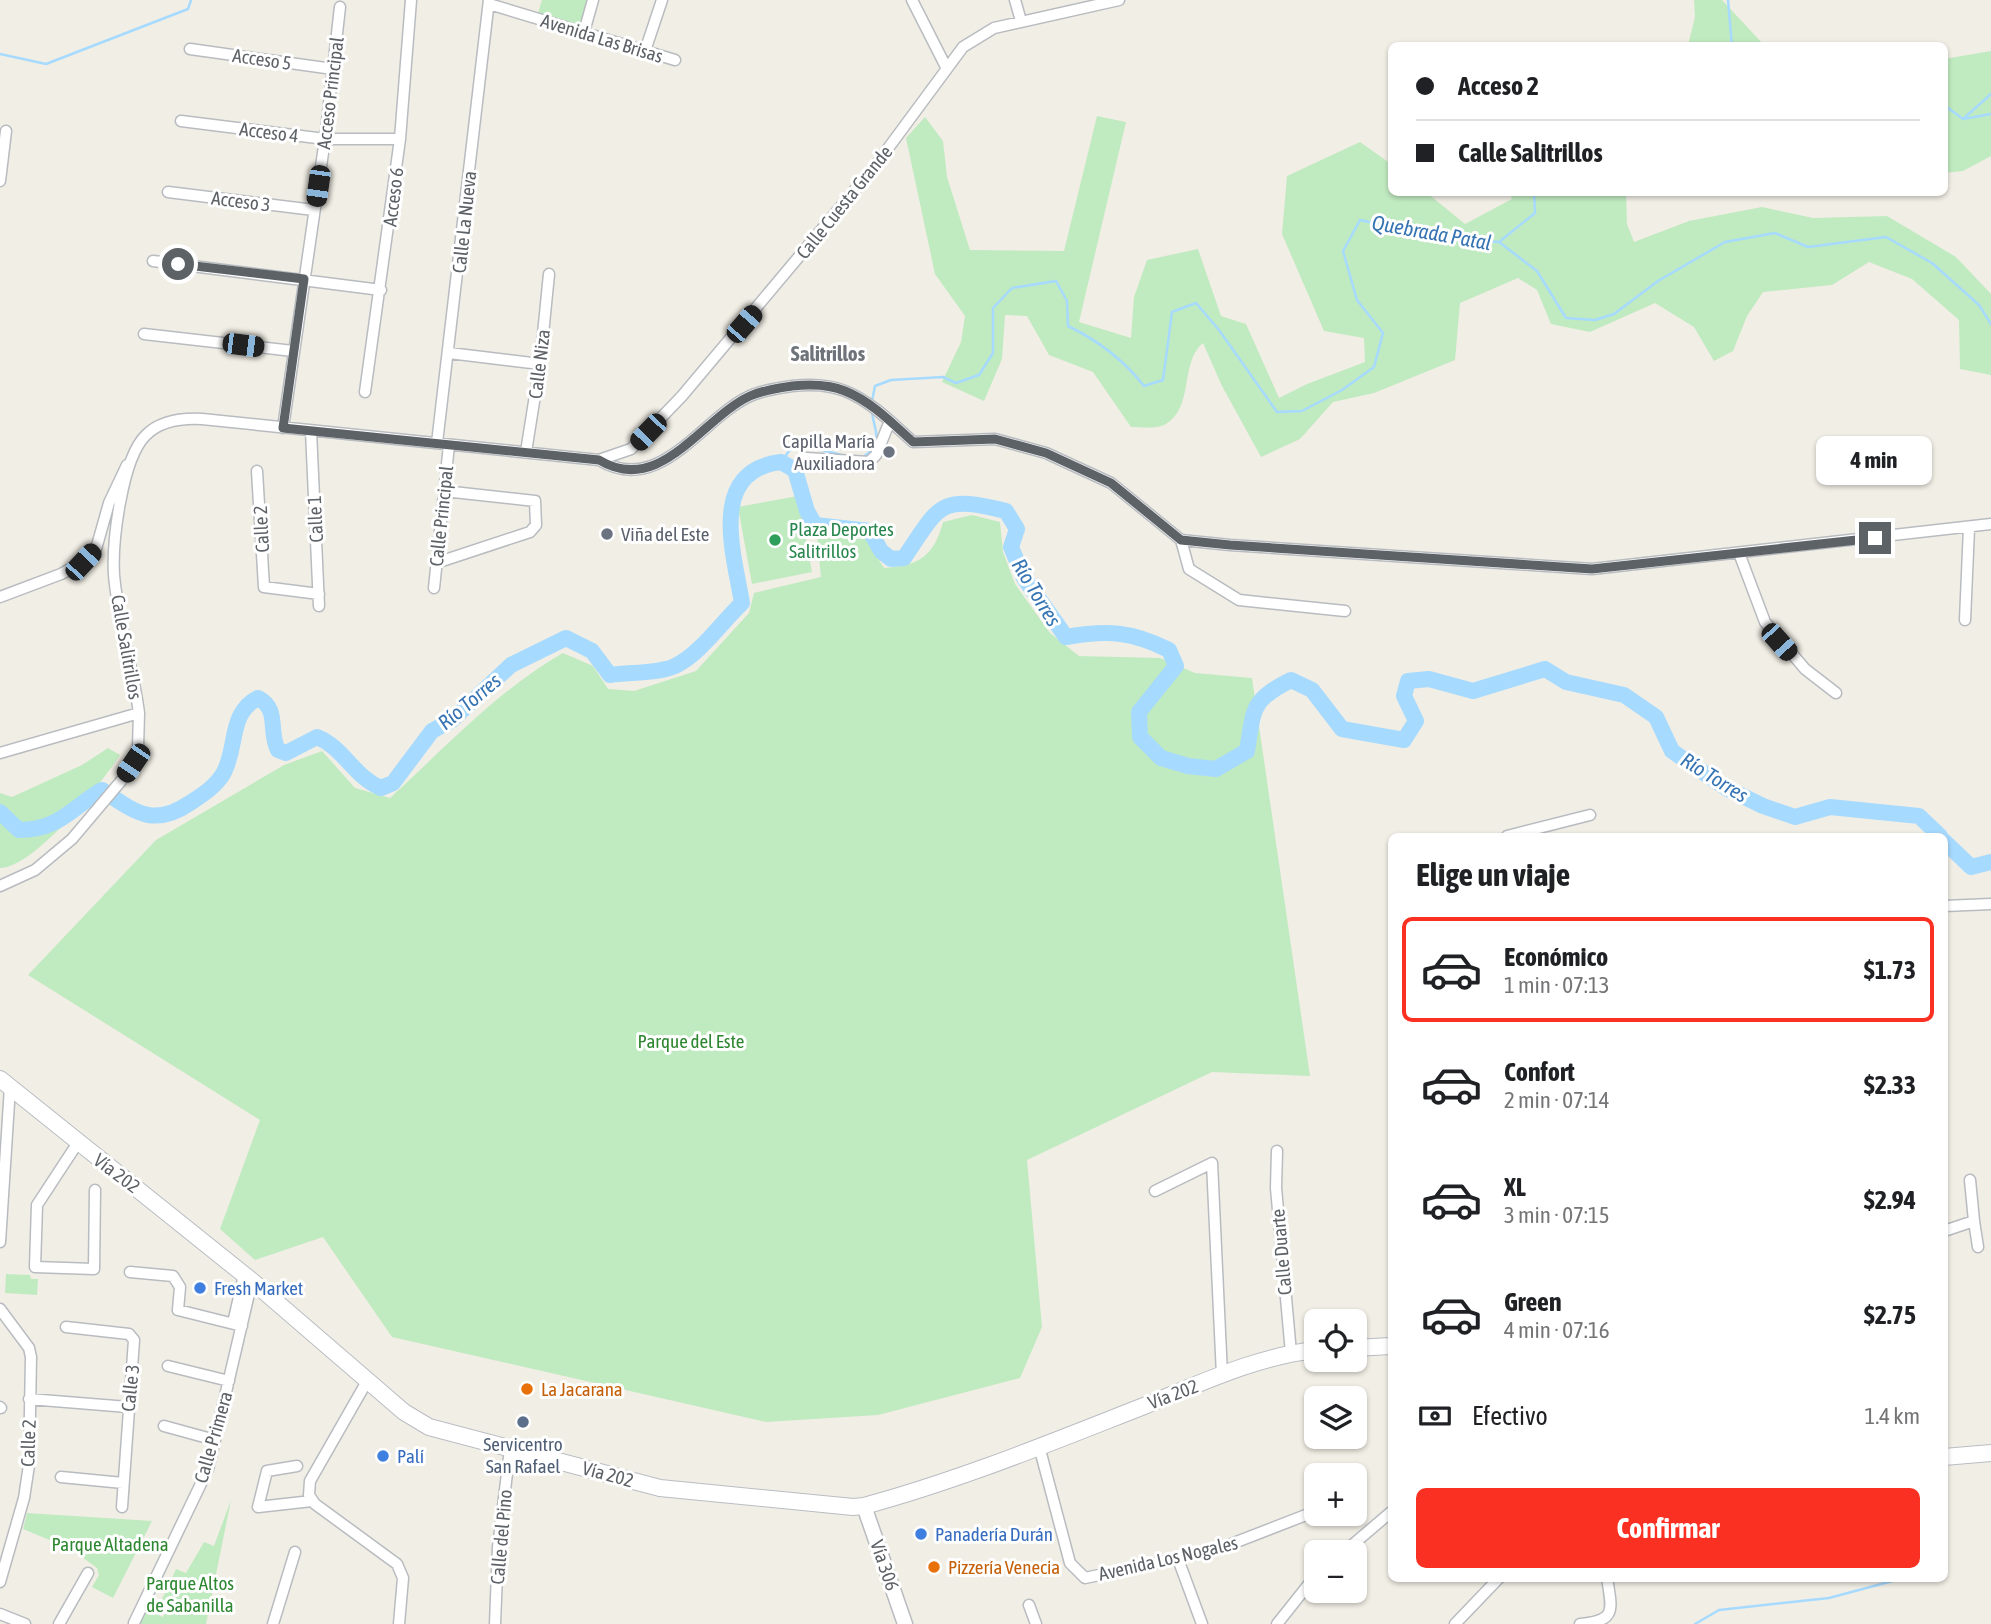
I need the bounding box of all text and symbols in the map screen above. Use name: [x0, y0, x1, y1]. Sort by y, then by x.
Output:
street label: Avenida Las Brisas: [538, 9, 666, 67]
street label: Acceso Principal: [312, 36, 348, 150]
street label: Acceso 5: [231, 44, 293, 74]
text: Acceso 2: [1458, 71, 1539, 101]
street label: Acceso 4: [238, 117, 300, 147]
text: Calle Salitrillos: [1458, 138, 1603, 168]
street label: Calle Cuesta Grande: [792, 141, 896, 263]
car: [305, 164, 332, 208]
street label: Acceso 6: [378, 166, 408, 228]
street label: Calle La Nueva: [448, 170, 480, 274]
street label: Acceso 3: [210, 186, 272, 216]
water label: Quebrada Patal: [1370, 210, 1494, 254]
route start: [162, 248, 194, 280]
car: [723, 301, 766, 347]
street label: Calle Niza: [524, 328, 554, 400]
car: [221, 332, 266, 358]
district label: Salitrillos: [791, 341, 866, 365]
car: [626, 410, 671, 454]
place label: Capilla María Auxiliadora: [782, 430, 875, 474]
callout: 4 min: [1817, 436, 1933, 486]
marker: Capilla María Auxiliadora: [881, 444, 897, 460]
text: 4 min: [1851, 447, 1897, 473]
street label: Calle Principal: [425, 464, 457, 568]
street label: Calle 1: [303, 495, 327, 543]
street label: Calle 2: [249, 505, 273, 553]
place label: Plaza Deportes Salitrillos: [789, 518, 894, 562]
route end: [1859, 522, 1891, 554]
place label: Viña del Este: [621, 523, 709, 545]
marker: Viña del Este: [599, 526, 615, 542]
marker: Plaza Deportes Salitrillos: [767, 532, 783, 548]
car: [61, 539, 106, 585]
water label: Río Torres: [1007, 554, 1067, 630]
street label: Calle Salitrillos: [107, 593, 147, 701]
car: [1758, 619, 1801, 665]
water label: Río Torres: [433, 668, 505, 734]
car: [113, 740, 154, 786]
water label: Río Torres: [1677, 747, 1753, 807]
text: Elige un viaje: [1416, 856, 1570, 893]
icon: car: [1420, 938, 1483, 1001]
text: Económico: [1504, 942, 1608, 972]
text: $1.73: [1864, 955, 1916, 985]
text: 1 min · 07:13: [1504, 972, 1610, 998]
park label: Parque del Este: [638, 1030, 744, 1052]
icon: car: [1420, 1053, 1483, 1116]
text: Confort: [1504, 1057, 1575, 1087]
text: $2.33: [1864, 1070, 1916, 1100]
text: 2 min · 07:14: [1504, 1087, 1610, 1113]
street label: Vía 202: [90, 1149, 144, 1197]
icon: car: [1420, 1168, 1483, 1231]
text: XL: [1504, 1172, 1526, 1202]
text: $2.94: [1864, 1185, 1916, 1215]
text: 3 min · 07:15: [1504, 1202, 1610, 1228]
street label: Calle Duarte: [1266, 1208, 1296, 1296]
place label: Fresh Market: [214, 1277, 303, 1299]
marker: Fresh Market: [192, 1280, 208, 1296]
icon: car: [1420, 1283, 1483, 1346]
text: Green: [1504, 1287, 1562, 1317]
text: $2.75: [1864, 1300, 1916, 1330]
map controls: [1304, 1309, 1367, 1603]
button: locate: [1304, 1309, 1367, 1372]
text: 4 min · 07:16: [1504, 1317, 1610, 1343]
street label: Calle 3: [117, 1363, 143, 1413]
street label: Vía 202: [1145, 1374, 1201, 1414]
place label: La Jacarana: [541, 1378, 623, 1400]
marker: La Jacarana: [519, 1381, 535, 1397]
button: layers: [1304, 1386, 1367, 1449]
street label: Calle Primera: [189, 1389, 237, 1485]
icon: cash: [1416, 1397, 1454, 1435]
text: Efectivo: [1472, 1401, 1548, 1431]
text: 1.4 km: [1864, 1403, 1920, 1429]
marker: Servicentro San Rafael: [515, 1414, 531, 1430]
street label: Calle 2: [16, 1419, 40, 1467]
place label: Servicentro San Rafael: [483, 1433, 563, 1477]
place label: Palí: [397, 1445, 424, 1467]
marker: Palí: [375, 1448, 391, 1464]
street label: Vía 202: [580, 1457, 636, 1491]
button: +: [1304, 1463, 1367, 1526]
button: Confirmar: [1416, 1488, 1920, 1568]
street label: Calle del Pino: [486, 1489, 516, 1585]
place label: Panadería Durán: [935, 1523, 1053, 1545]
marker: Panadería Durán: [913, 1526, 929, 1542]
street label: Avenida Los Nogales: [1096, 1531, 1240, 1585]
park label: Parque Altadena: [51, 1533, 169, 1555]
street label: Vía 306: [866, 1537, 904, 1593]
button: −: [1304, 1540, 1367, 1603]
place label: Pizzería Venecia: [948, 1556, 1060, 1578]
marker: Pizzería Venecia: [926, 1559, 942, 1575]
park label: Parque Altos de Sabanilla: [146, 1572, 234, 1616]

